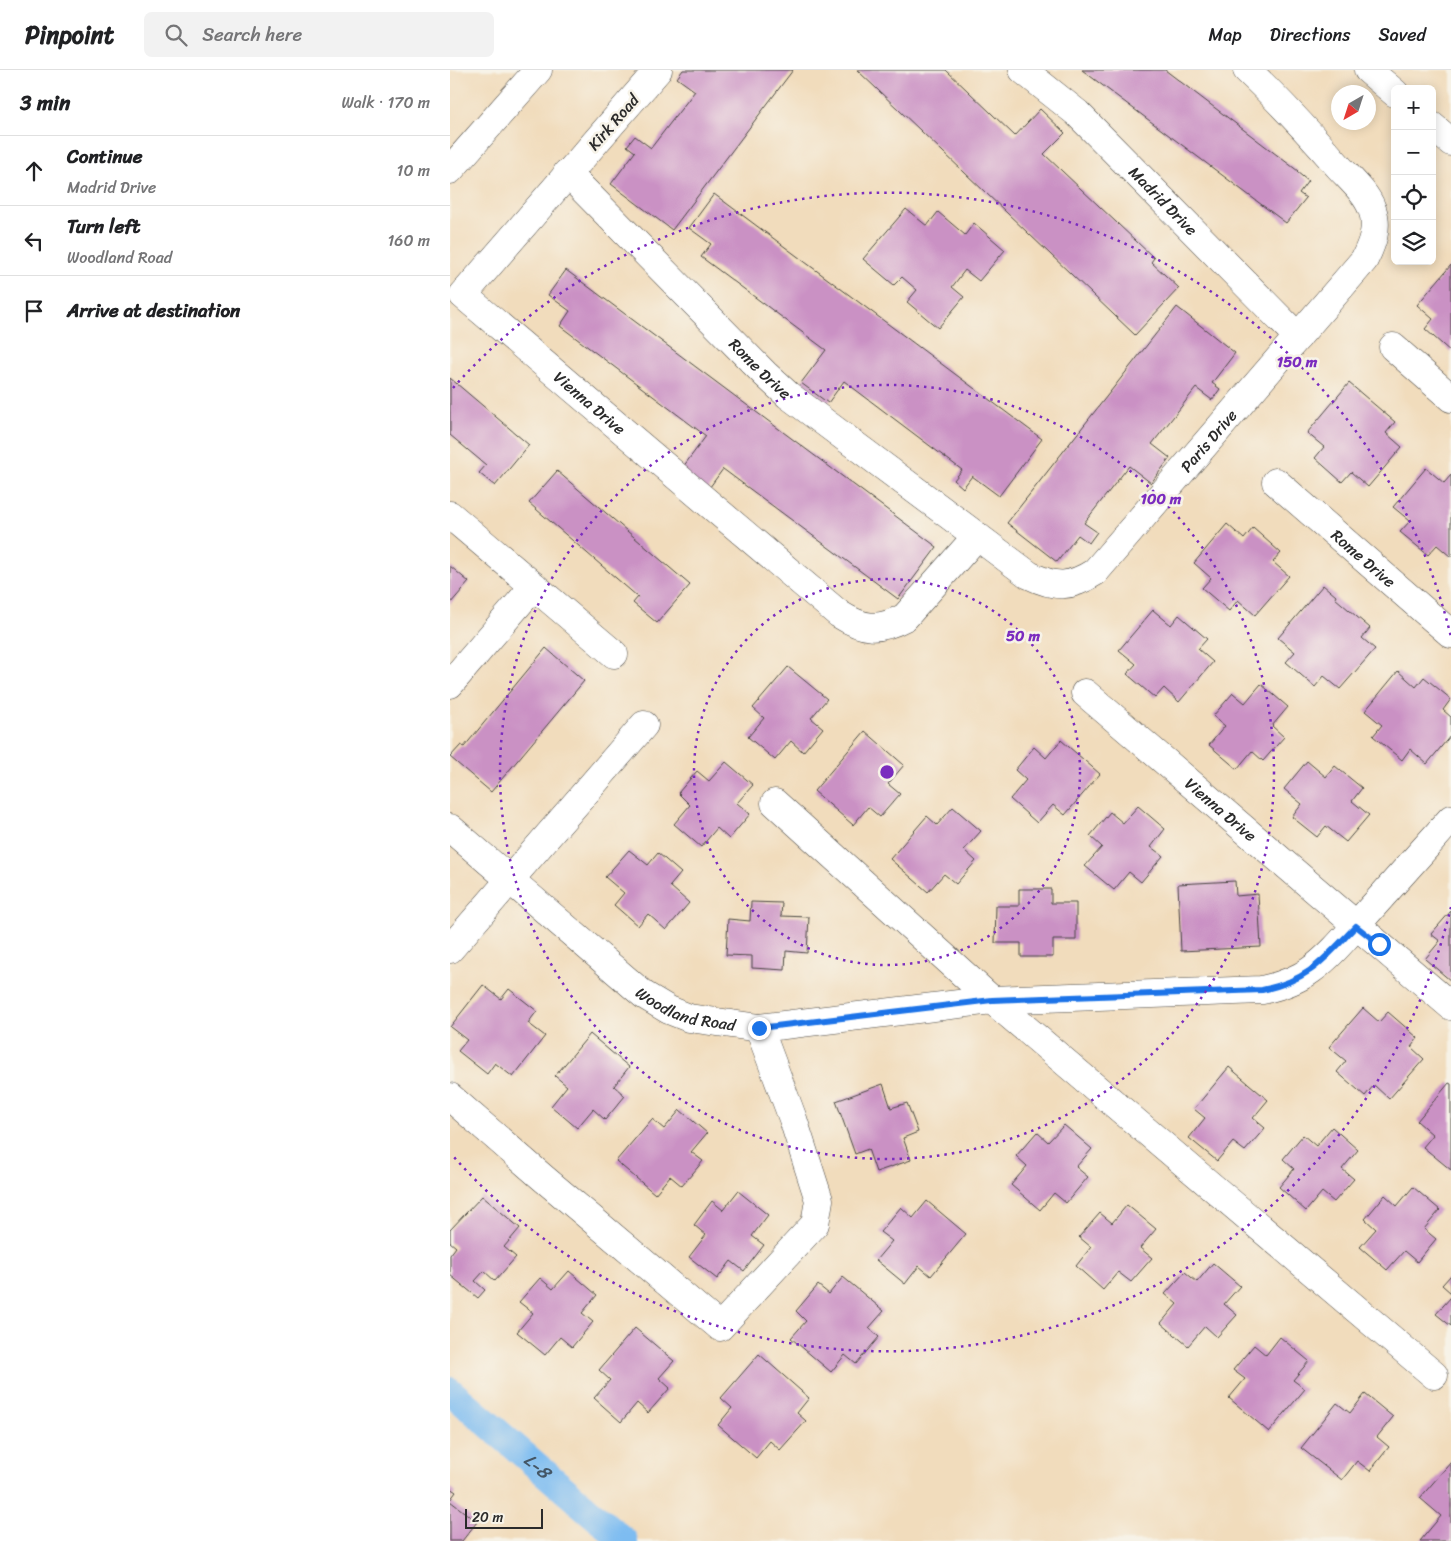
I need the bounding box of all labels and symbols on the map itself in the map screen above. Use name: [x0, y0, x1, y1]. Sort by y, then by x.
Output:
north arrow: [1331, 85, 1376, 130]
street label: Kirk Road: [580, 86, 648, 157]
street label: Madrid Drive: [1121, 159, 1205, 243]
street label: Rome Drive: [722, 331, 798, 407]
text: 150 m: [1277, 349, 1318, 375]
street label: Vienna Drive: [547, 363, 632, 442]
street label: Paris Drive: [1173, 402, 1245, 479]
text: 100 m: [1141, 486, 1182, 512]
street label: Rome Drive: [1324, 522, 1403, 595]
text: 50 m: [1006, 623, 1041, 649]
centre of rings: [878, 763, 896, 781]
street label: Vienna Drive: [1178, 770, 1264, 849]
route start: [1368, 933, 1391, 956]
street label: Woodland Road: [628, 979, 739, 1040]
route end: [748, 1017, 771, 1040]
water label: L-8: [516, 1445, 560, 1489]
scale bar: [465, 1506, 542, 1529]

